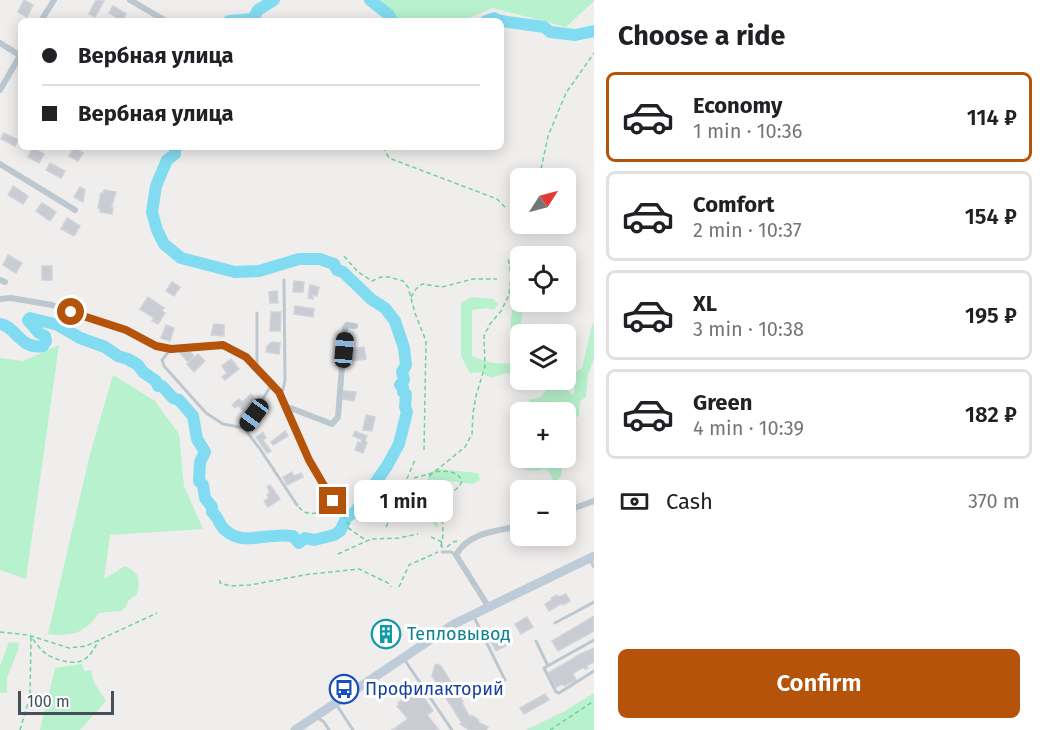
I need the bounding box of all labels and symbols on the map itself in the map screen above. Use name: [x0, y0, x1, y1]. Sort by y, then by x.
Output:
north arrow: [510, 168, 576, 234]
route start: [57, 298, 84, 325]
car: [333, 331, 355, 369]
car: [236, 395, 272, 435]
callout: 1 min: [354, 480, 453, 522]
route end: [319, 487, 346, 514]
building icon: Тепловывод: [370, 618, 402, 650]
place label: Тепловывод: [407, 623, 510, 645]
bus stop icon: Профилакторий: [328, 673, 360, 705]
place label: Профилакторий: [365, 678, 504, 700]
scale bar: [18, 688, 114, 716]

